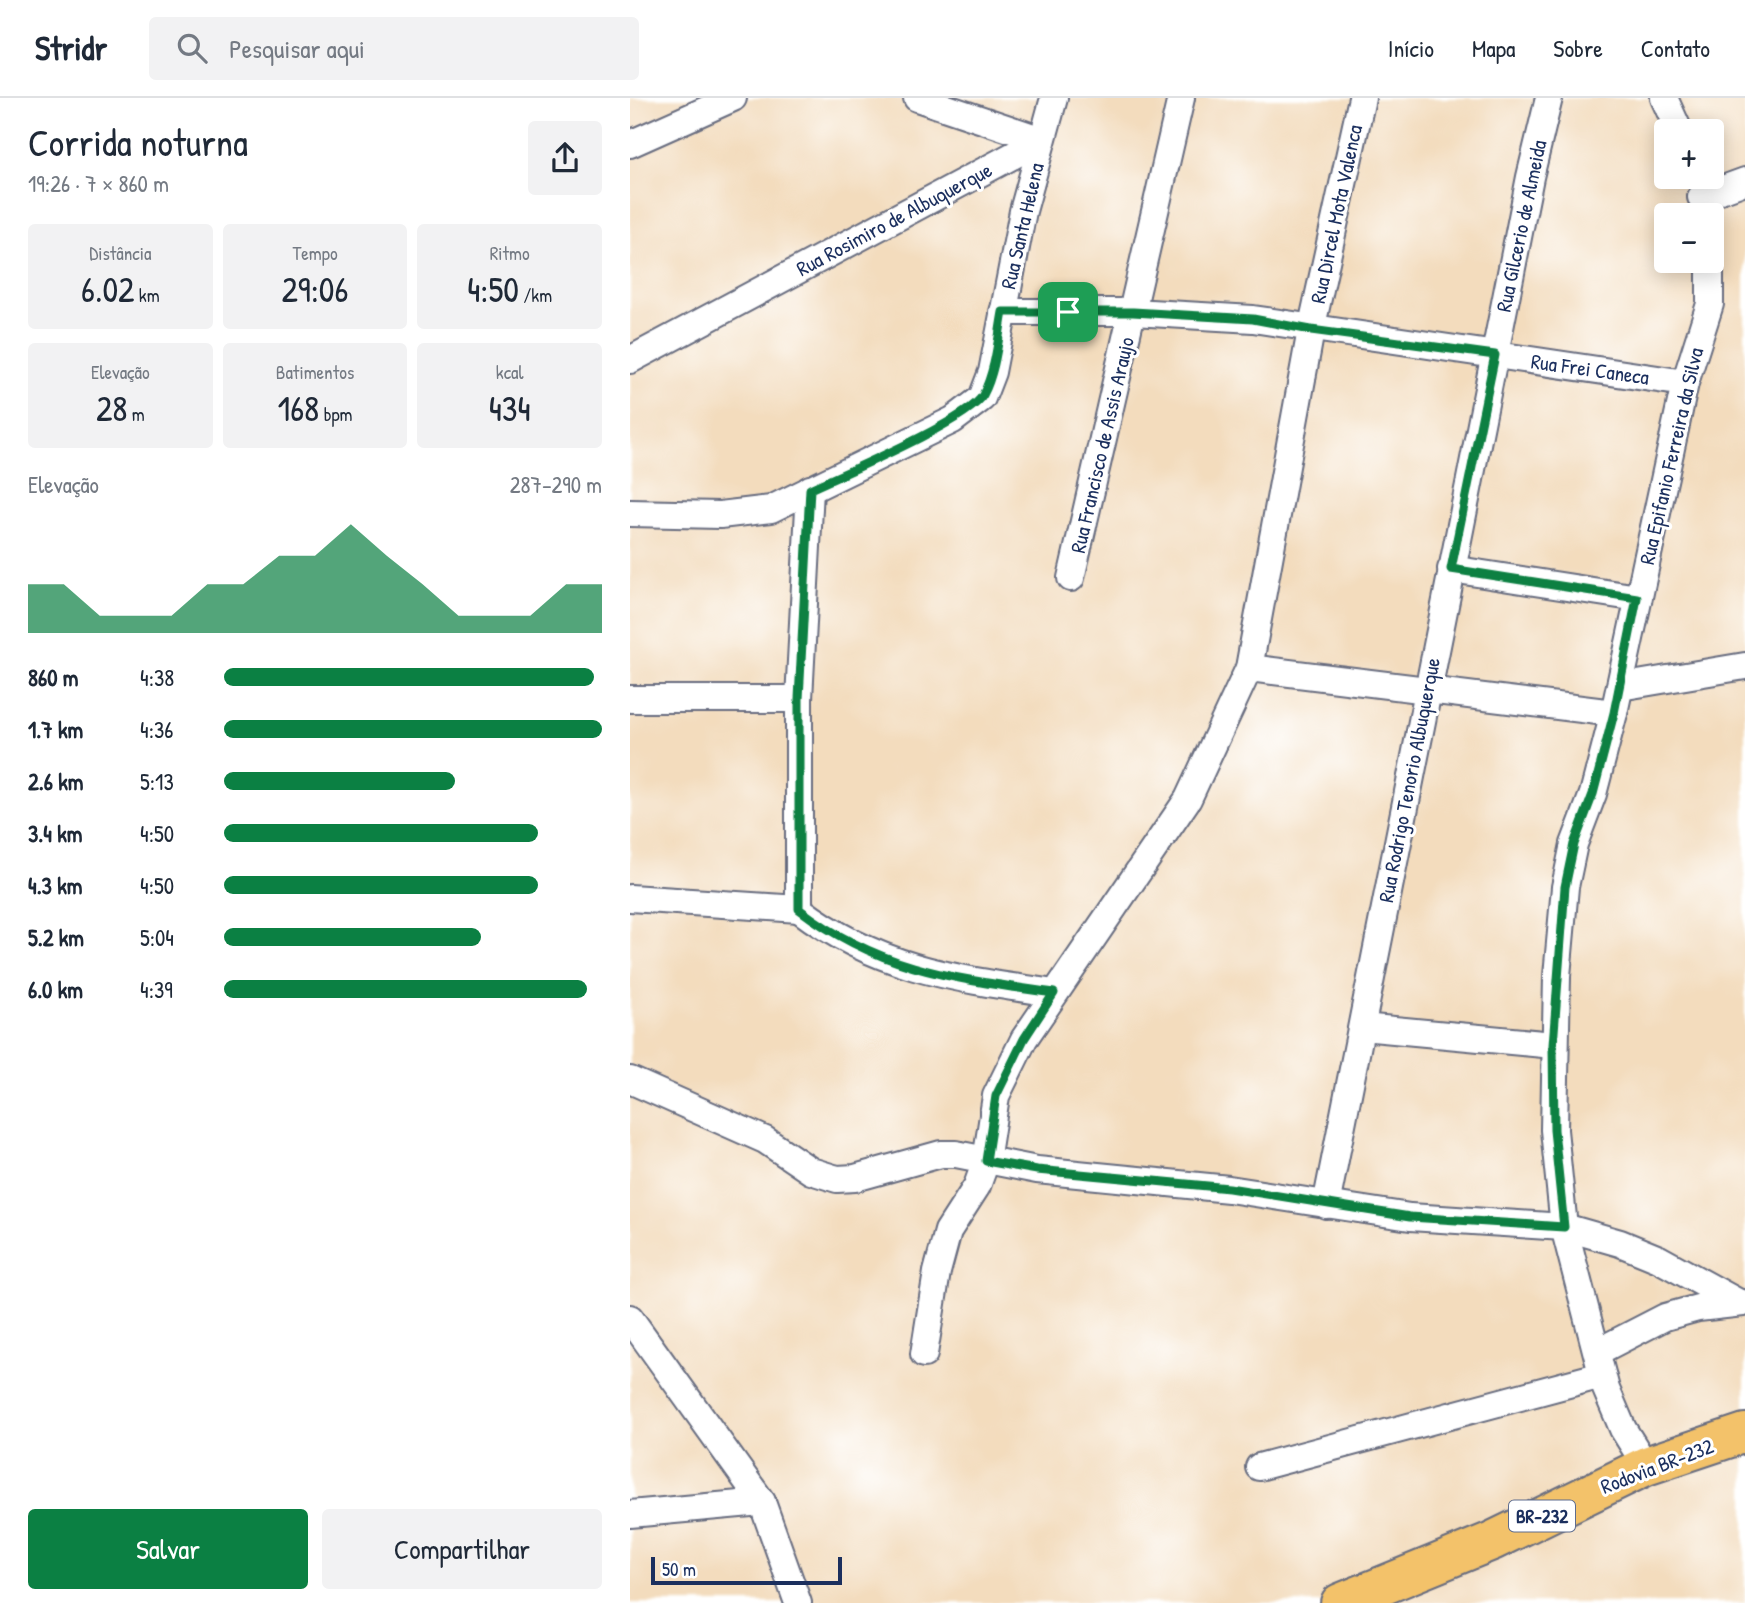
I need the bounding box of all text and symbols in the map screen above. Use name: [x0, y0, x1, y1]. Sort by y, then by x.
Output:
search box: [149, 17, 639, 80]
text: Stridr: [35, 26, 107, 70]
icon: search: [173, 29, 211, 67]
text: Pesquisar aqui: [229, 31, 365, 66]
text: Início: [1388, 32, 1434, 64]
text: Mapa: [1472, 32, 1515, 64]
text: Sobre: [1553, 32, 1603, 64]
text: Contato: [1641, 32, 1710, 64]
text: Corrida noturna: [28, 116, 248, 168]
map controls: [1654, 119, 1724, 273]
button: +: [1654, 119, 1724, 189]
button: share: [528, 121, 602, 195]
street label: Rua Dircel Mota Valenca: [1303, 122, 1369, 306]
street label: Rua Gilcerio de Almeida: [1489, 137, 1553, 315]
street label: Rua Rosimiro de Albuquerque: [791, 155, 997, 283]
street label: Rua Santa Helena: [993, 160, 1051, 292]
text: 19:26 · 7 × 860 m: [28, 168, 169, 199]
button: −: [1654, 203, 1724, 273]
text: Distância: [89, 240, 151, 266]
text: Tempo: [292, 240, 338, 266]
text: Ritmo: [490, 240, 530, 266]
text: 6.02: [81, 266, 134, 313]
text: 29:06: [281, 266, 348, 313]
text: 4:50: [467, 266, 519, 313]
text: km: [134, 282, 160, 308]
text: /km: [519, 282, 552, 308]
pin: [1038, 282, 1098, 342]
icon: arrive: [1049, 293, 1087, 331]
street label: Rua Francisco de Assis Araujo: [1063, 334, 1141, 556]
street label: Rua Epifanio Ferreira da Silva: [1632, 345, 1710, 567]
street label: Rua Frei Caneca: [1529, 346, 1651, 392]
text: Elevação: [91, 359, 150, 385]
text: Batimentos: [276, 359, 354, 385]
text: kcal: [496, 359, 524, 385]
text: 28: [96, 385, 127, 432]
text: 168: [277, 385, 319, 432]
text: 434: [489, 385, 531, 432]
text: m: [127, 401, 145, 427]
text: bpm: [319, 401, 353, 427]
text: Elevação: [28, 469, 99, 500]
text: 287–290 m: [510, 469, 602, 500]
street label: Rua Rodrigo Tenorio Albuquerque: [1371, 655, 1447, 905]
text: 860 m: [28, 662, 78, 693]
text: 4:38: [140, 662, 174, 693]
text: 1.7 km: [28, 714, 83, 745]
text: 4:36: [140, 714, 173, 745]
text: 2.6 km: [28, 766, 83, 797]
text: 5:13: [140, 766, 174, 797]
text: 3.4 km: [28, 818, 82, 849]
text: 4:50: [140, 818, 174, 849]
text: 4.3 km: [28, 870, 82, 901]
text: 4:50: [140, 870, 174, 901]
text: 5.2 km: [28, 922, 84, 953]
text: 5:04: [140, 922, 174, 953]
text: 6.0 km: [28, 974, 83, 1005]
text: 4:39: [140, 974, 173, 1005]
street label: Rodovia BR-232: [1596, 1431, 1718, 1501]
road number: BR-232: [1509, 1500, 1575, 1532]
button: Salvar: [28, 1509, 308, 1589]
button: Compartilhar: [322, 1509, 602, 1589]
scale bar: [651, 1554, 842, 1586]
text: 50 m: [662, 1556, 696, 1582]

